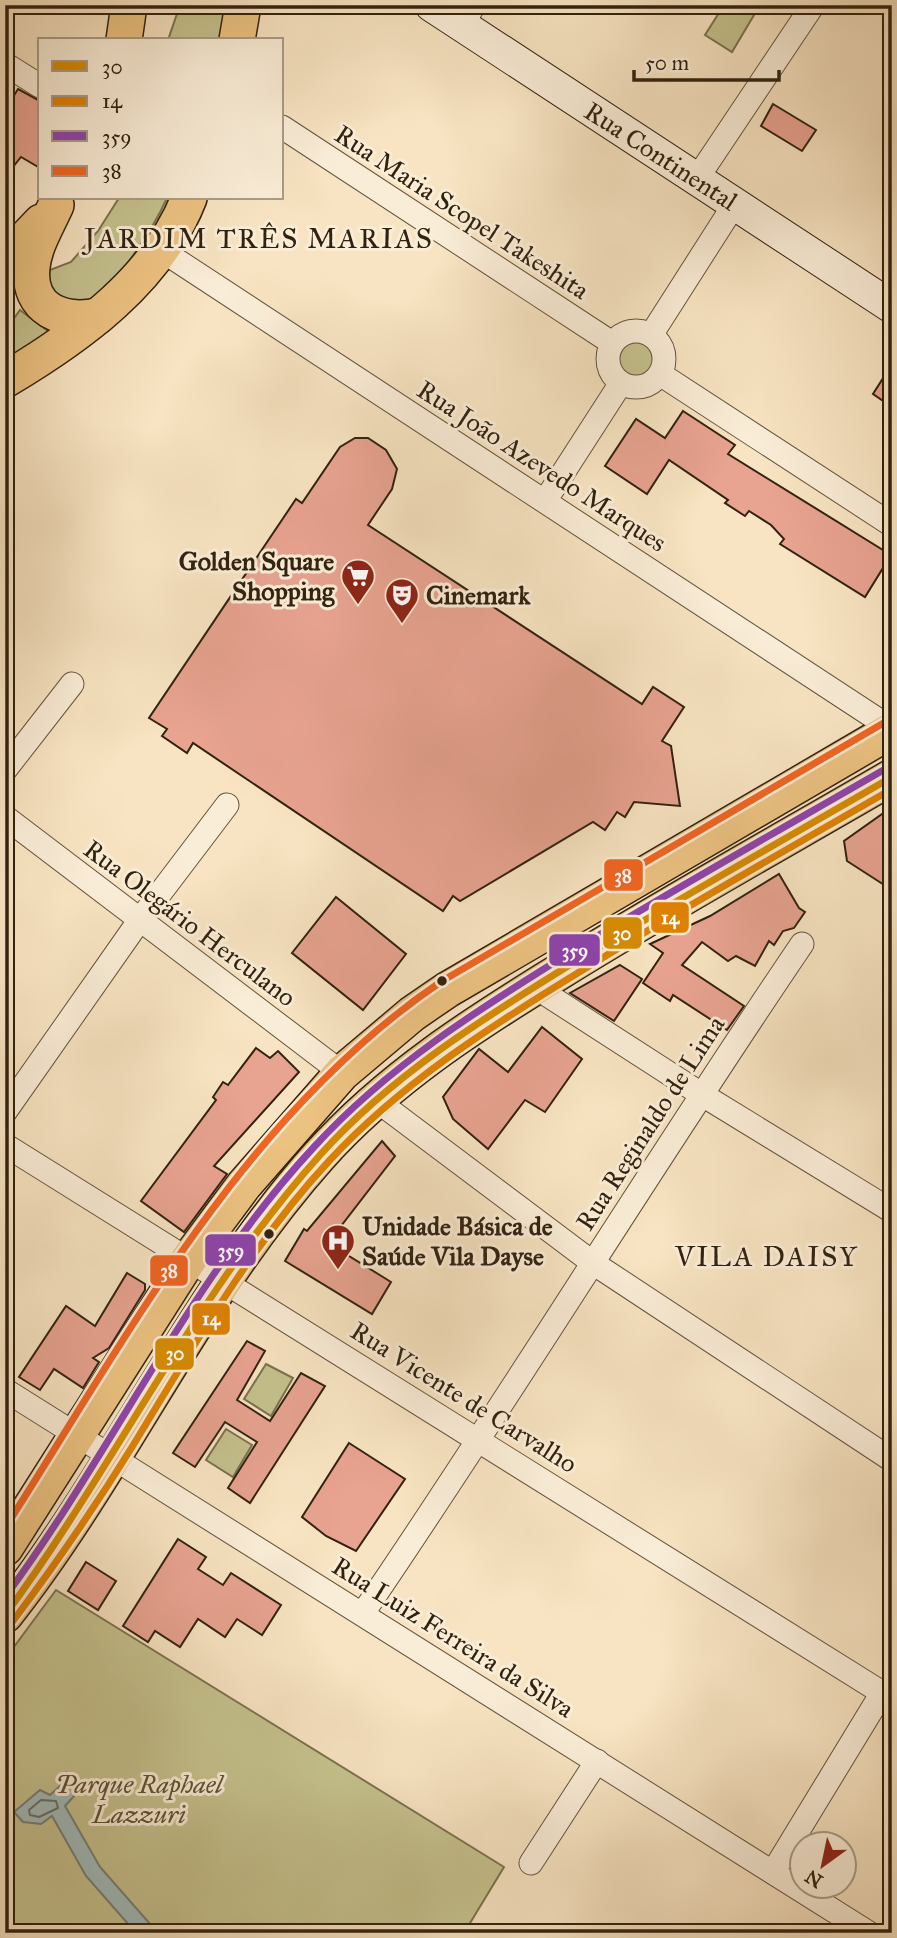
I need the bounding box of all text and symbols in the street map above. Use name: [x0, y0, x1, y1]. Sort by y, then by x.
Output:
legend: [38, 38, 284, 200]
scale bar: [634, 38, 780, 82]
text: 50 m: [645, 50, 690, 76]
text: 30: [102, 54, 123, 80]
text: 14: [102, 88, 123, 114]
street label: Rua Continental: [579, 95, 743, 217]
street label: Rua Maria Scopel Takeshita: [329, 118, 595, 306]
text: 359: [102, 124, 131, 150]
text: 38: [102, 158, 122, 184]
district label: JARDIM TRÊS MARIAS: [81, 221, 434, 256]
street label: Rua João Azevedo Marques: [411, 373, 673, 559]
place label: Golden Square Shopping: [179, 545, 335, 608]
supermarket icon: Golden Square Shopping: [339, 557, 377, 606]
theatre icon: Cinemark: [383, 576, 421, 625]
place label: Cinemark: [426, 579, 531, 611]
street label: Rua Olegário Herculano: [77, 833, 303, 1013]
line badge: 38: [603, 858, 644, 892]
text: 38: [614, 864, 632, 888]
line badge: 14: [650, 901, 690, 934]
text: 14: [661, 906, 680, 930]
line badge: 30: [602, 916, 643, 950]
text: 30: [613, 922, 631, 946]
line badge: 359: [548, 933, 601, 967]
text: 359: [562, 939, 588, 963]
unlabelled marker: [435, 974, 449, 988]
street label: Rua Reginaldo de Lima: [569, 1010, 731, 1236]
place label: Unidade Básica de Saúde Vila Dayse: [362, 1210, 553, 1272]
hospital icon: Unidade Básica de Saúde Vila Dayse: [319, 1222, 357, 1271]
unlabelled marker: [262, 1227, 276, 1241]
line badge: 359: [204, 1233, 257, 1267]
text: 359: [218, 1239, 244, 1263]
district label: VILA DAISY: [674, 1239, 859, 1274]
line badge: 38: [149, 1254, 189, 1287]
text: 38: [160, 1259, 178, 1283]
line badge: 14: [191, 1302, 231, 1336]
text: 14: [202, 1307, 221, 1331]
street label: Rua Vicente de Carvalho: [345, 1314, 583, 1480]
line badge: 30: [154, 1337, 195, 1371]
text: 30: [166, 1342, 184, 1366]
street label: Rua Luiz Ferreira da Silva: [326, 1549, 580, 1725]
park label: Parque Raphael Lazzuri: [56, 1768, 224, 1830]
north arrow: [788, 1829, 858, 1899]
text: N: [801, 1865, 827, 1893]

